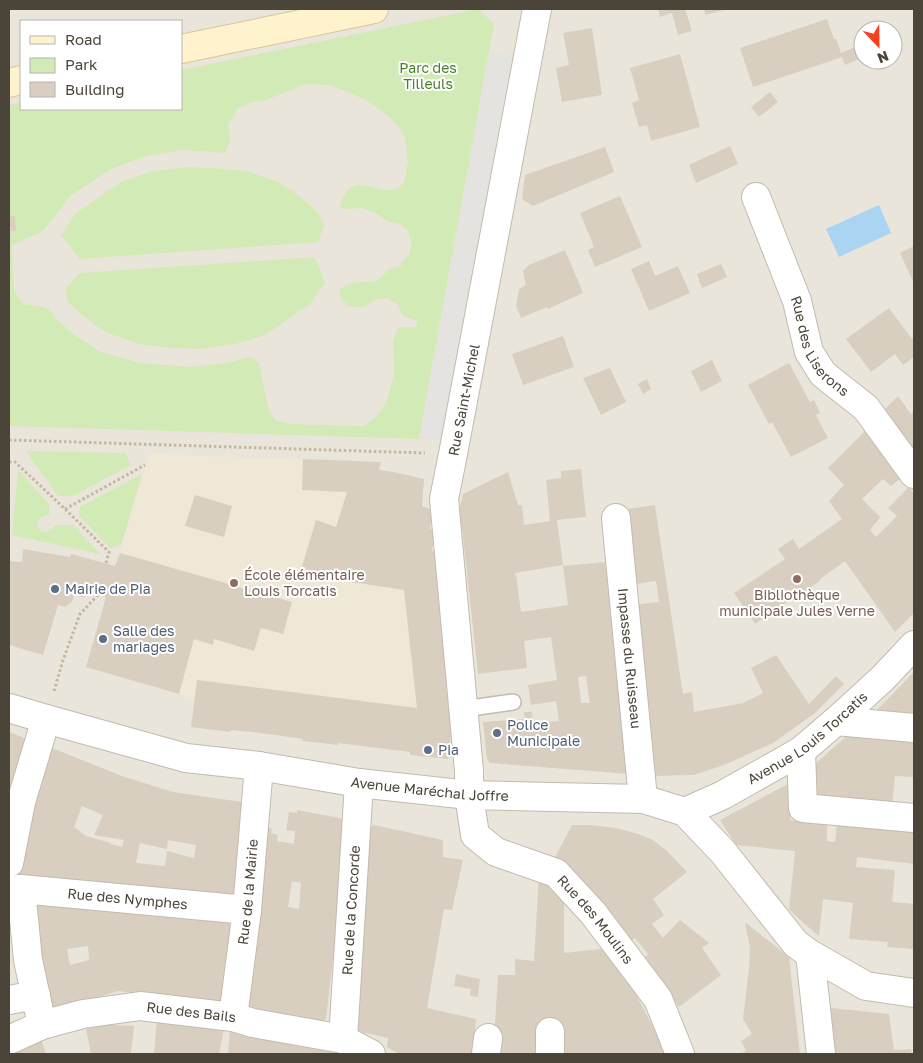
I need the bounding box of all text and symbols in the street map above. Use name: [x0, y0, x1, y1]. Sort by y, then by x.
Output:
legend: [20, 20, 182, 110]
north arrow: [853, 20, 903, 70]
text: Road: [65, 30, 102, 48]
text: N: [875, 48, 891, 67]
text: Park: [65, 55, 98, 73]
park label: Parc des Tilleuls: [399, 59, 457, 92]
text: Building: [65, 80, 125, 98]
street label: Rue des Liserons: [788, 293, 853, 399]
street label: Rue Saint-Michel: [444, 342, 483, 457]
place label: École élémentaire Louis Torcatis: [244, 566, 365, 599]
marker: Bibliothèque municipale Jules Verne: [791, 573, 803, 585]
marker: École élémentaire Louis Torcatis: [228, 577, 240, 589]
place label: Mairie de Pia: [65, 580, 151, 597]
marker: Mairie de Pia: [49, 583, 61, 595]
place label: Bibliothèque municipale Jules Verne: [719, 586, 875, 619]
street label: Impasse du Ruisseau: [615, 587, 645, 729]
place label: Salle des mariages: [113, 622, 175, 655]
marker: Salle des mariages: [97, 633, 109, 645]
street label: Avenue Louis Torcatis: [744, 688, 871, 787]
place label: Police Municipale: [507, 716, 580, 749]
marker: Police Municipale: [491, 727, 503, 739]
place label: Pia: [438, 741, 459, 758]
marker: Pia: [422, 744, 434, 756]
street label: Avenue Maréchal Joffre: [350, 773, 509, 804]
street label: Rue de la Mairie: [234, 838, 261, 946]
street label: Rue de la Concorde: [338, 845, 363, 976]
street label: Rue des Moulins: [554, 871, 637, 967]
street label: Rue des Nymphes: [67, 884, 188, 912]
street label: Rue des Bails: [146, 998, 237, 1025]

